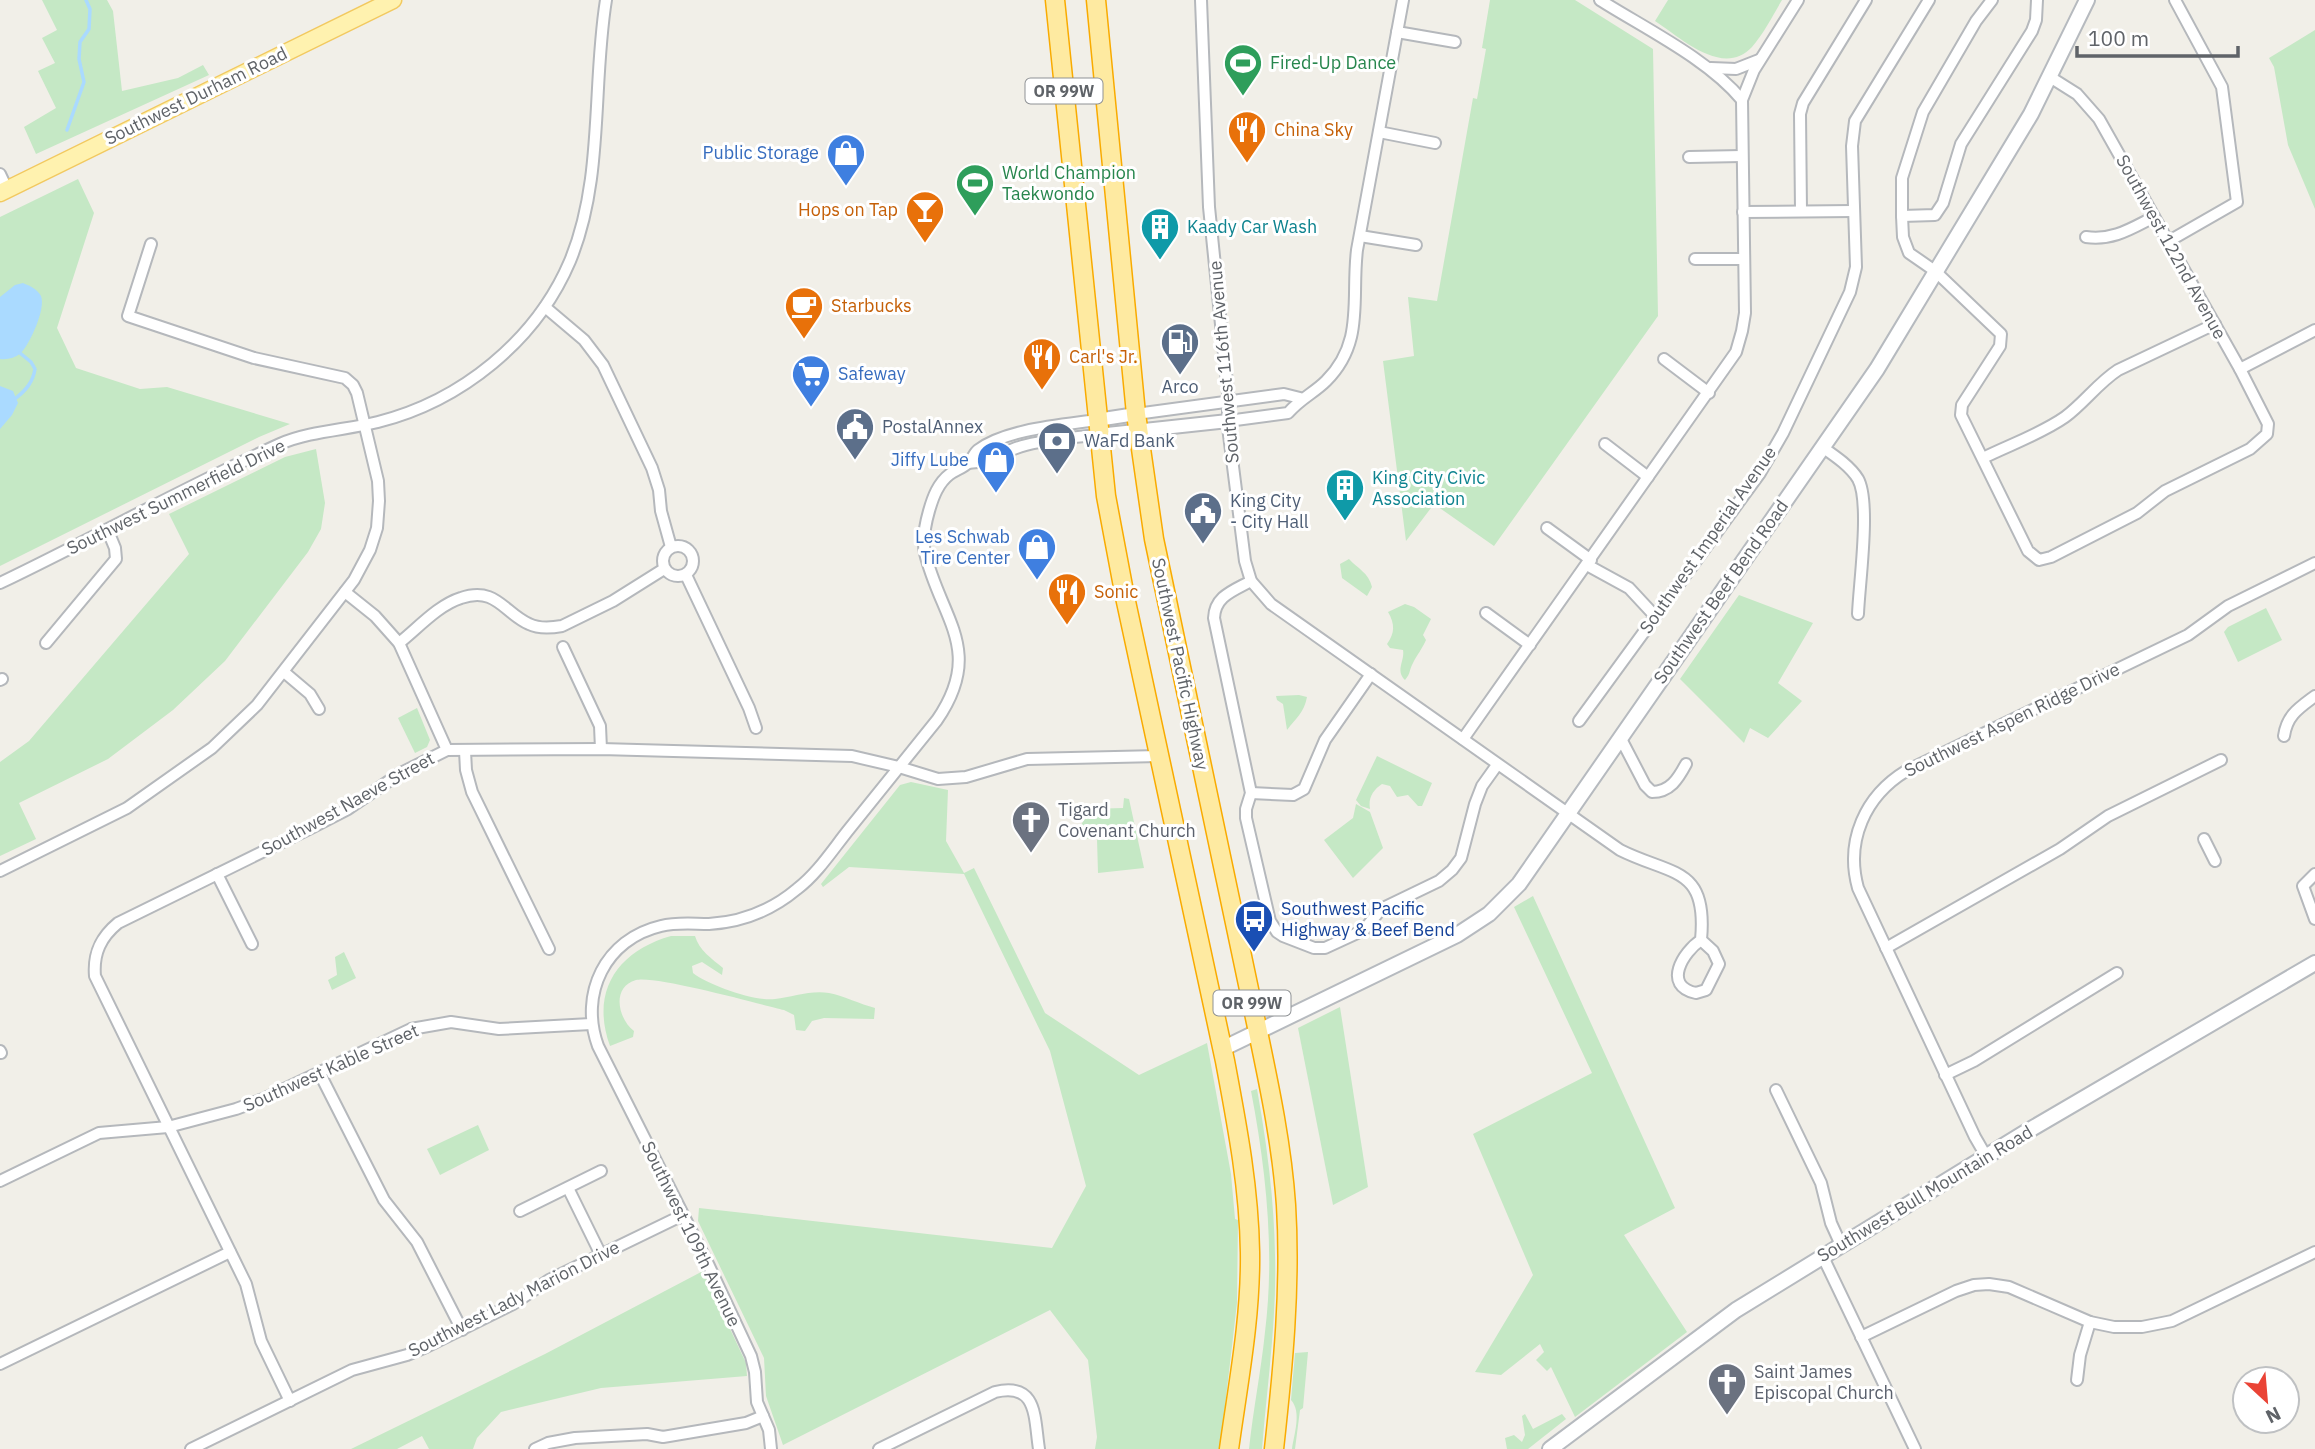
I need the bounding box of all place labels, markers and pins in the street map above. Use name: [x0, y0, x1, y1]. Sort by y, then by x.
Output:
sports icon: Fired-Up Dance: [1222, 42, 1264, 97]
place label: Fired-Up Dance: [1270, 51, 1396, 74]
restaurant icon: China Sky: [1226, 109, 1268, 164]
place label: China Sky: [1274, 118, 1353, 141]
shop icon: Public Storage: [825, 132, 867, 187]
place label: Public Storage: [703, 141, 819, 164]
place label: World Champion Taekwondo: [1002, 161, 1136, 205]
sports icon: World Champion Taekwondo: [954, 162, 996, 217]
bar icon: Hops on Tap: [904, 189, 946, 244]
place label: Hops on Tap: [798, 198, 898, 221]
building icon: Kaady Car Wash: [1139, 206, 1181, 261]
place label: Kaady Car Wash: [1187, 215, 1317, 238]
cafe icon: Starbucks: [783, 285, 825, 340]
place label: Starbucks: [831, 294, 912, 317]
fuel station icon: Arco: [1159, 321, 1201, 376]
restaurant icon: Carl's Jr.: [1021, 336, 1063, 391]
place label: Carl's Jr.: [1069, 345, 1138, 368]
supermarket icon: Safeway: [790, 353, 832, 408]
place label: Safeway: [838, 362, 906, 385]
place label: Arco: [1161, 375, 1199, 398]
public building icon: PostalAnnex: [834, 406, 876, 461]
place label: PostalAnnex: [882, 415, 983, 438]
bank icon: WaFd Bank: [1036, 420, 1078, 475]
place label: WaFd Bank: [1084, 429, 1175, 452]
shop icon: Jiffy Lube: [975, 439, 1017, 494]
place label: Jiffy Lube: [891, 448, 969, 471]
place label: King City Civic Association: [1372, 466, 1485, 510]
building icon: King City Civic Association: [1324, 467, 1366, 522]
place label: King City - City Hall: [1230, 489, 1309, 533]
public building icon: King City - City Hall: [1182, 490, 1224, 545]
place label: Les Schwab Tire Center: [915, 525, 1010, 569]
shop icon: Les Schwab Tire Center: [1016, 526, 1058, 581]
restaurant icon: Sonic: [1046, 571, 1088, 626]
place label: Sonic: [1094, 580, 1138, 603]
place label: Tigard Covenant Church: [1058, 798, 1196, 842]
church icon: Tigard Covenant Church: [1010, 799, 1052, 854]
place label: Southwest Pacific Highway & Beef Bend: [1281, 897, 1455, 941]
bus stop icon: Southwest Pacific Highway & Beef Bend: [1233, 898, 1275, 953]
place label: Saint James Episcopal Church: [1754, 1360, 1894, 1404]
church icon: Saint James Episcopal Church: [1706, 1361, 1748, 1416]

